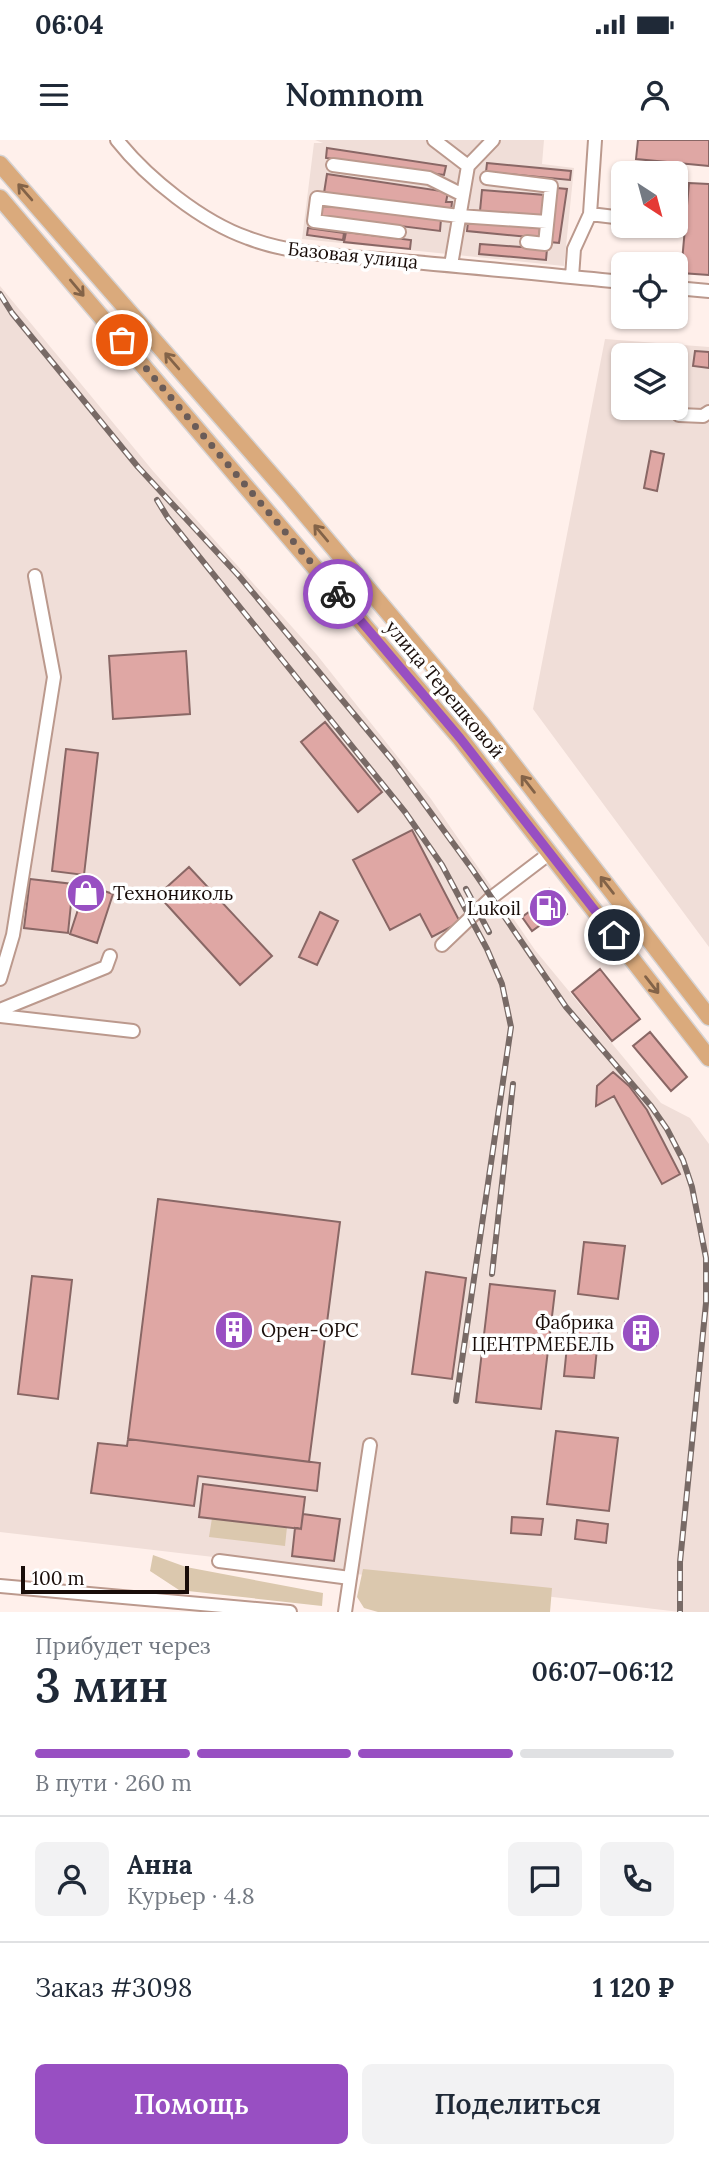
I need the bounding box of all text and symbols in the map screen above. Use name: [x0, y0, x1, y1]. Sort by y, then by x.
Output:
text: 06:04: [35, 8, 104, 41]
text: Nomnom: [285, 74, 424, 115]
icon: menu: [35, 76, 73, 114]
icon: person: [636, 76, 674, 114]
north arrow: [611, 161, 688, 238]
map controls: [611, 161, 688, 420]
one-way arrow: [17, 184, 33, 202]
street label: Базовая улица: [287, 236, 420, 274]
button: locate: [611, 252, 688, 329]
one-way arrow: [69, 278, 85, 296]
pin: [92, 310, 152, 370]
icon: bag: [103, 321, 141, 359]
button: layers: [611, 343, 688, 420]
one-way arrow: [164, 352, 180, 370]
one-way arrow: [313, 524, 329, 542]
courier: [303, 559, 373, 629]
icon: bike: [319, 575, 357, 613]
street label: улица Терешковой: [380, 615, 510, 763]
one-way arrow: [521, 775, 536, 794]
shop icon: Технониколь: [65, 872, 107, 914]
one-way arrow: [599, 877, 614, 895]
place label: Технониколь: [113, 881, 233, 905]
fuel station icon: Lukoil: [527, 887, 569, 929]
place label: Lukoil: [467, 896, 521, 920]
pin: [584, 905, 644, 965]
icon: home: [595, 916, 633, 954]
one-way arrow: [645, 975, 660, 993]
building icon: Орен-ОРС: [213, 1309, 255, 1351]
place label: Фабрика ЦЕНТРМЕБЕЛЬ: [472, 1310, 614, 1356]
building icon: Фабрика ЦЕНТРМЕБЕЛЬ: [620, 1312, 662, 1354]
place label: Орен-ОРС: [261, 1318, 359, 1342]
scale bar: [21, 1563, 189, 1595]
text: 100 m: [32, 1566, 85, 1590]
text: Прибудет через: [35, 1631, 211, 1660]
text: 06:07–06:12: [531, 1655, 674, 1688]
text: 3 мин: [35, 1656, 168, 1715]
text: В пути · 260 m: [35, 1768, 192, 1797]
button: person: [35, 1842, 109, 1916]
button: chat: [508, 1842, 582, 1916]
button: phone: [600, 1842, 674, 1916]
text: Анна: [127, 1848, 193, 1881]
text: Курьер · 4.8: [127, 1881, 255, 1910]
text: Заказ #3098: [35, 1971, 192, 2004]
text: 1 120 ₽: [593, 1971, 674, 2004]
button: Помощь: [35, 2064, 348, 2144]
button: Поделиться: [362, 2064, 674, 2144]

